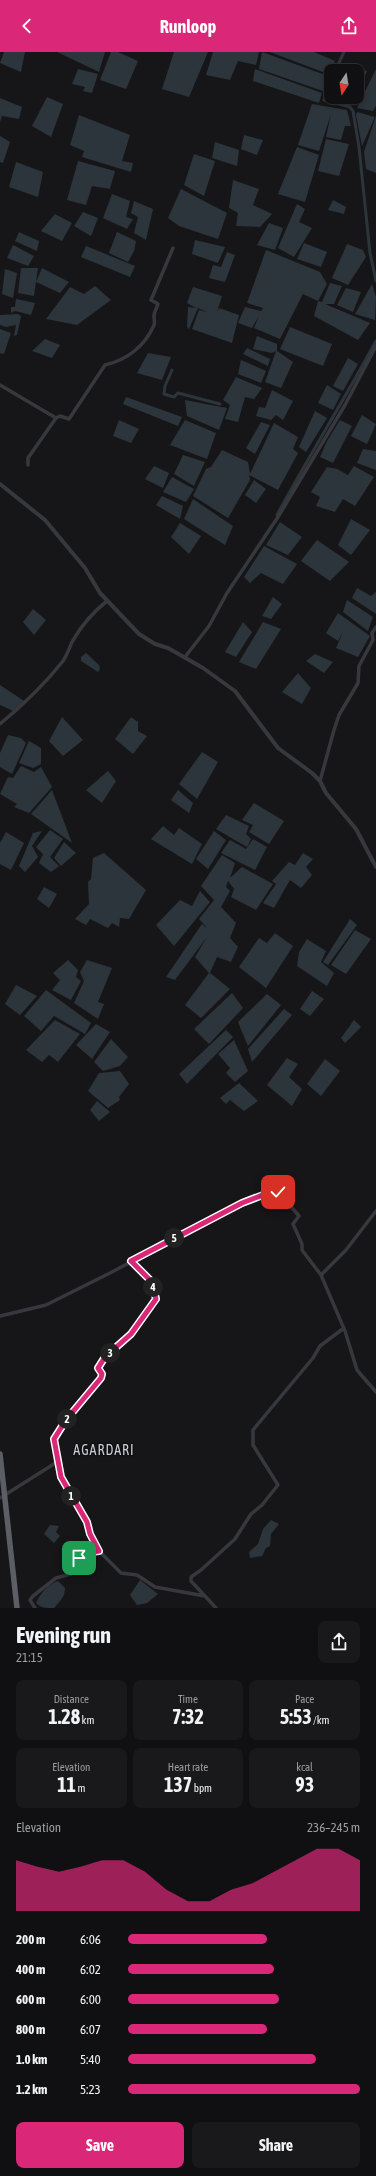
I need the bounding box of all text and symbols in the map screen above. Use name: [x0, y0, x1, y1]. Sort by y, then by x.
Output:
icon: back: [16, 15, 38, 37]
icon: share: [338, 15, 360, 37]
text: Runloop: [160, 16, 216, 37]
north arrow: [324, 64, 364, 104]
map controls: [324, 64, 364, 104]
pin: [261, 1175, 295, 1209]
icon: check: [267, 1181, 289, 1203]
pin: 5: [164, 1228, 184, 1248]
text: 5: [171, 1232, 177, 1244]
pin: 4: [143, 1277, 163, 1297]
text: 4: [150, 1281, 156, 1293]
pin: 3: [100, 1343, 120, 1363]
text: 3: [107, 1347, 113, 1359]
pin: 2: [57, 1409, 77, 1429]
text: 2: [64, 1413, 70, 1425]
district label: AGARDARI: [73, 1442, 135, 1458]
pin: 1: [61, 1486, 81, 1506]
text: 1: [68, 1490, 74, 1502]
pin: [62, 1541, 96, 1575]
icon: arrive: [68, 1547, 90, 1569]
button: share: [318, 1621, 360, 1663]
text: Evening run: [16, 1622, 111, 1648]
text: 21:15: [16, 1650, 43, 1665]
text: Distance: [54, 1693, 89, 1705]
text: Time: [178, 1693, 198, 1705]
text: Pace: [295, 1693, 314, 1705]
text: 1.28: [48, 1705, 80, 1728]
text: 7:32: [172, 1705, 204, 1728]
text: 5:53: [280, 1705, 312, 1728]
text: km: [80, 1714, 94, 1726]
text: /km: [312, 1714, 330, 1726]
text: Elevation: [52, 1761, 90, 1773]
text: Heart rate: [168, 1761, 208, 1773]
text: kcal: [296, 1761, 313, 1773]
text: 11: [57, 1773, 76, 1796]
text: 137: [164, 1773, 192, 1796]
text: 93: [295, 1773, 314, 1796]
text: m: [76, 1782, 85, 1794]
text: bpm: [192, 1782, 212, 1794]
text: Elevation: [16, 1820, 61, 1835]
text: 236–245 m: [307, 1820, 360, 1835]
text: 200 m: [16, 1932, 45, 1947]
text: 6:06: [80, 1932, 101, 1947]
text: 400 m: [16, 1962, 45, 1977]
text: 6:02: [80, 1962, 101, 1977]
text: 600 m: [16, 1992, 45, 2007]
text: 6:00: [80, 1992, 101, 2007]
text: 800 m: [16, 2022, 45, 2037]
text: 6:07: [80, 2022, 101, 2037]
text: 1.0 km: [16, 2052, 47, 2067]
text: 5:40: [80, 2052, 101, 2067]
text: 1.2 km: [16, 2082, 47, 2097]
text: 5:23: [80, 2082, 101, 2097]
button: Save: [16, 2122, 184, 2168]
button: Share: [192, 2122, 360, 2168]

